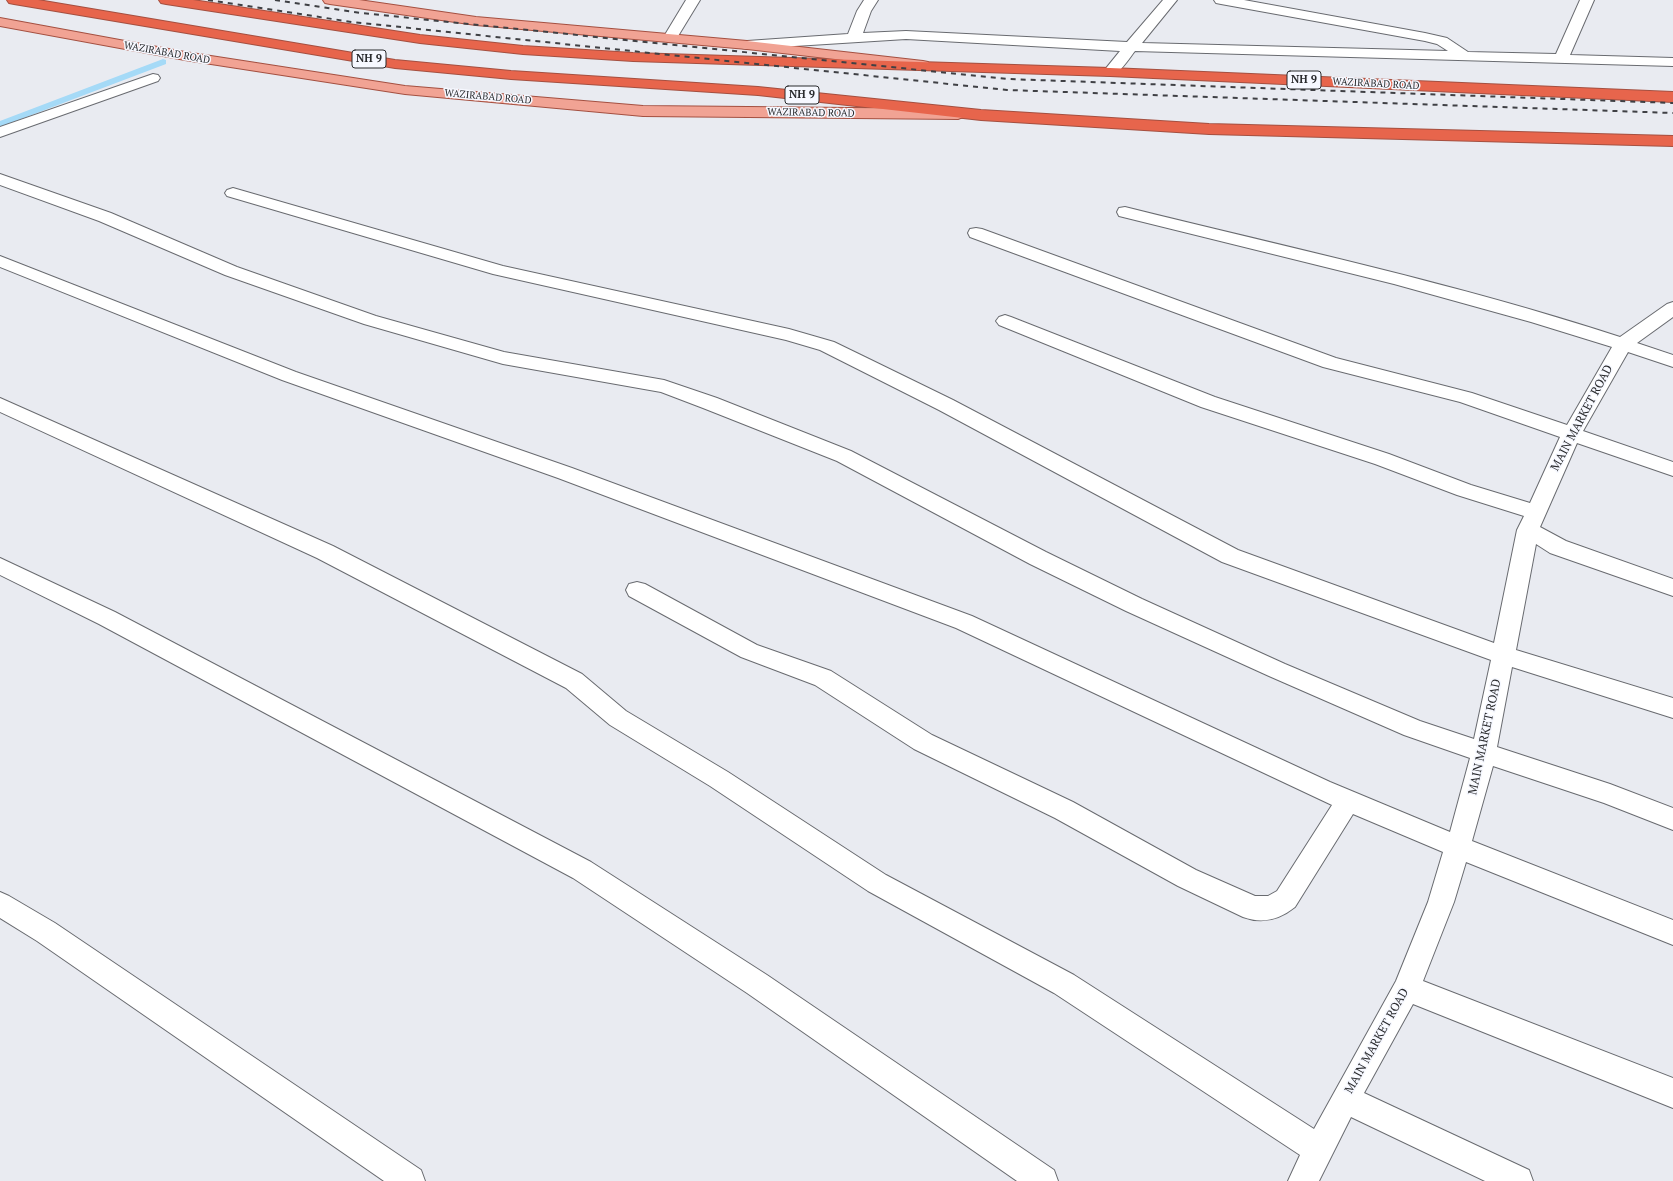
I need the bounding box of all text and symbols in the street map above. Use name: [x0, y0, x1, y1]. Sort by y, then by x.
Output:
street label: WAZIRABAD ROAD: [123, 40, 211, 66]
road number: NH 9: [352, 50, 386, 68]
road number: NH 9: [1287, 71, 1321, 89]
street label: WAZIRABAD ROAD: [1332, 76, 1420, 92]
road number: NH 9: [785, 86, 819, 104]
street label: WAZIRABAD ROAD: [444, 87, 532, 107]
street label: WAZIRABAD ROAD: [767, 106, 855, 120]
street label: MAIN MARKET ROAD: [1548, 363, 1616, 473]
street label: MAIN MARKET ROAD: [1466, 678, 1504, 796]
street label: MAIN MARKET ROAD: [1342, 986, 1412, 1096]

